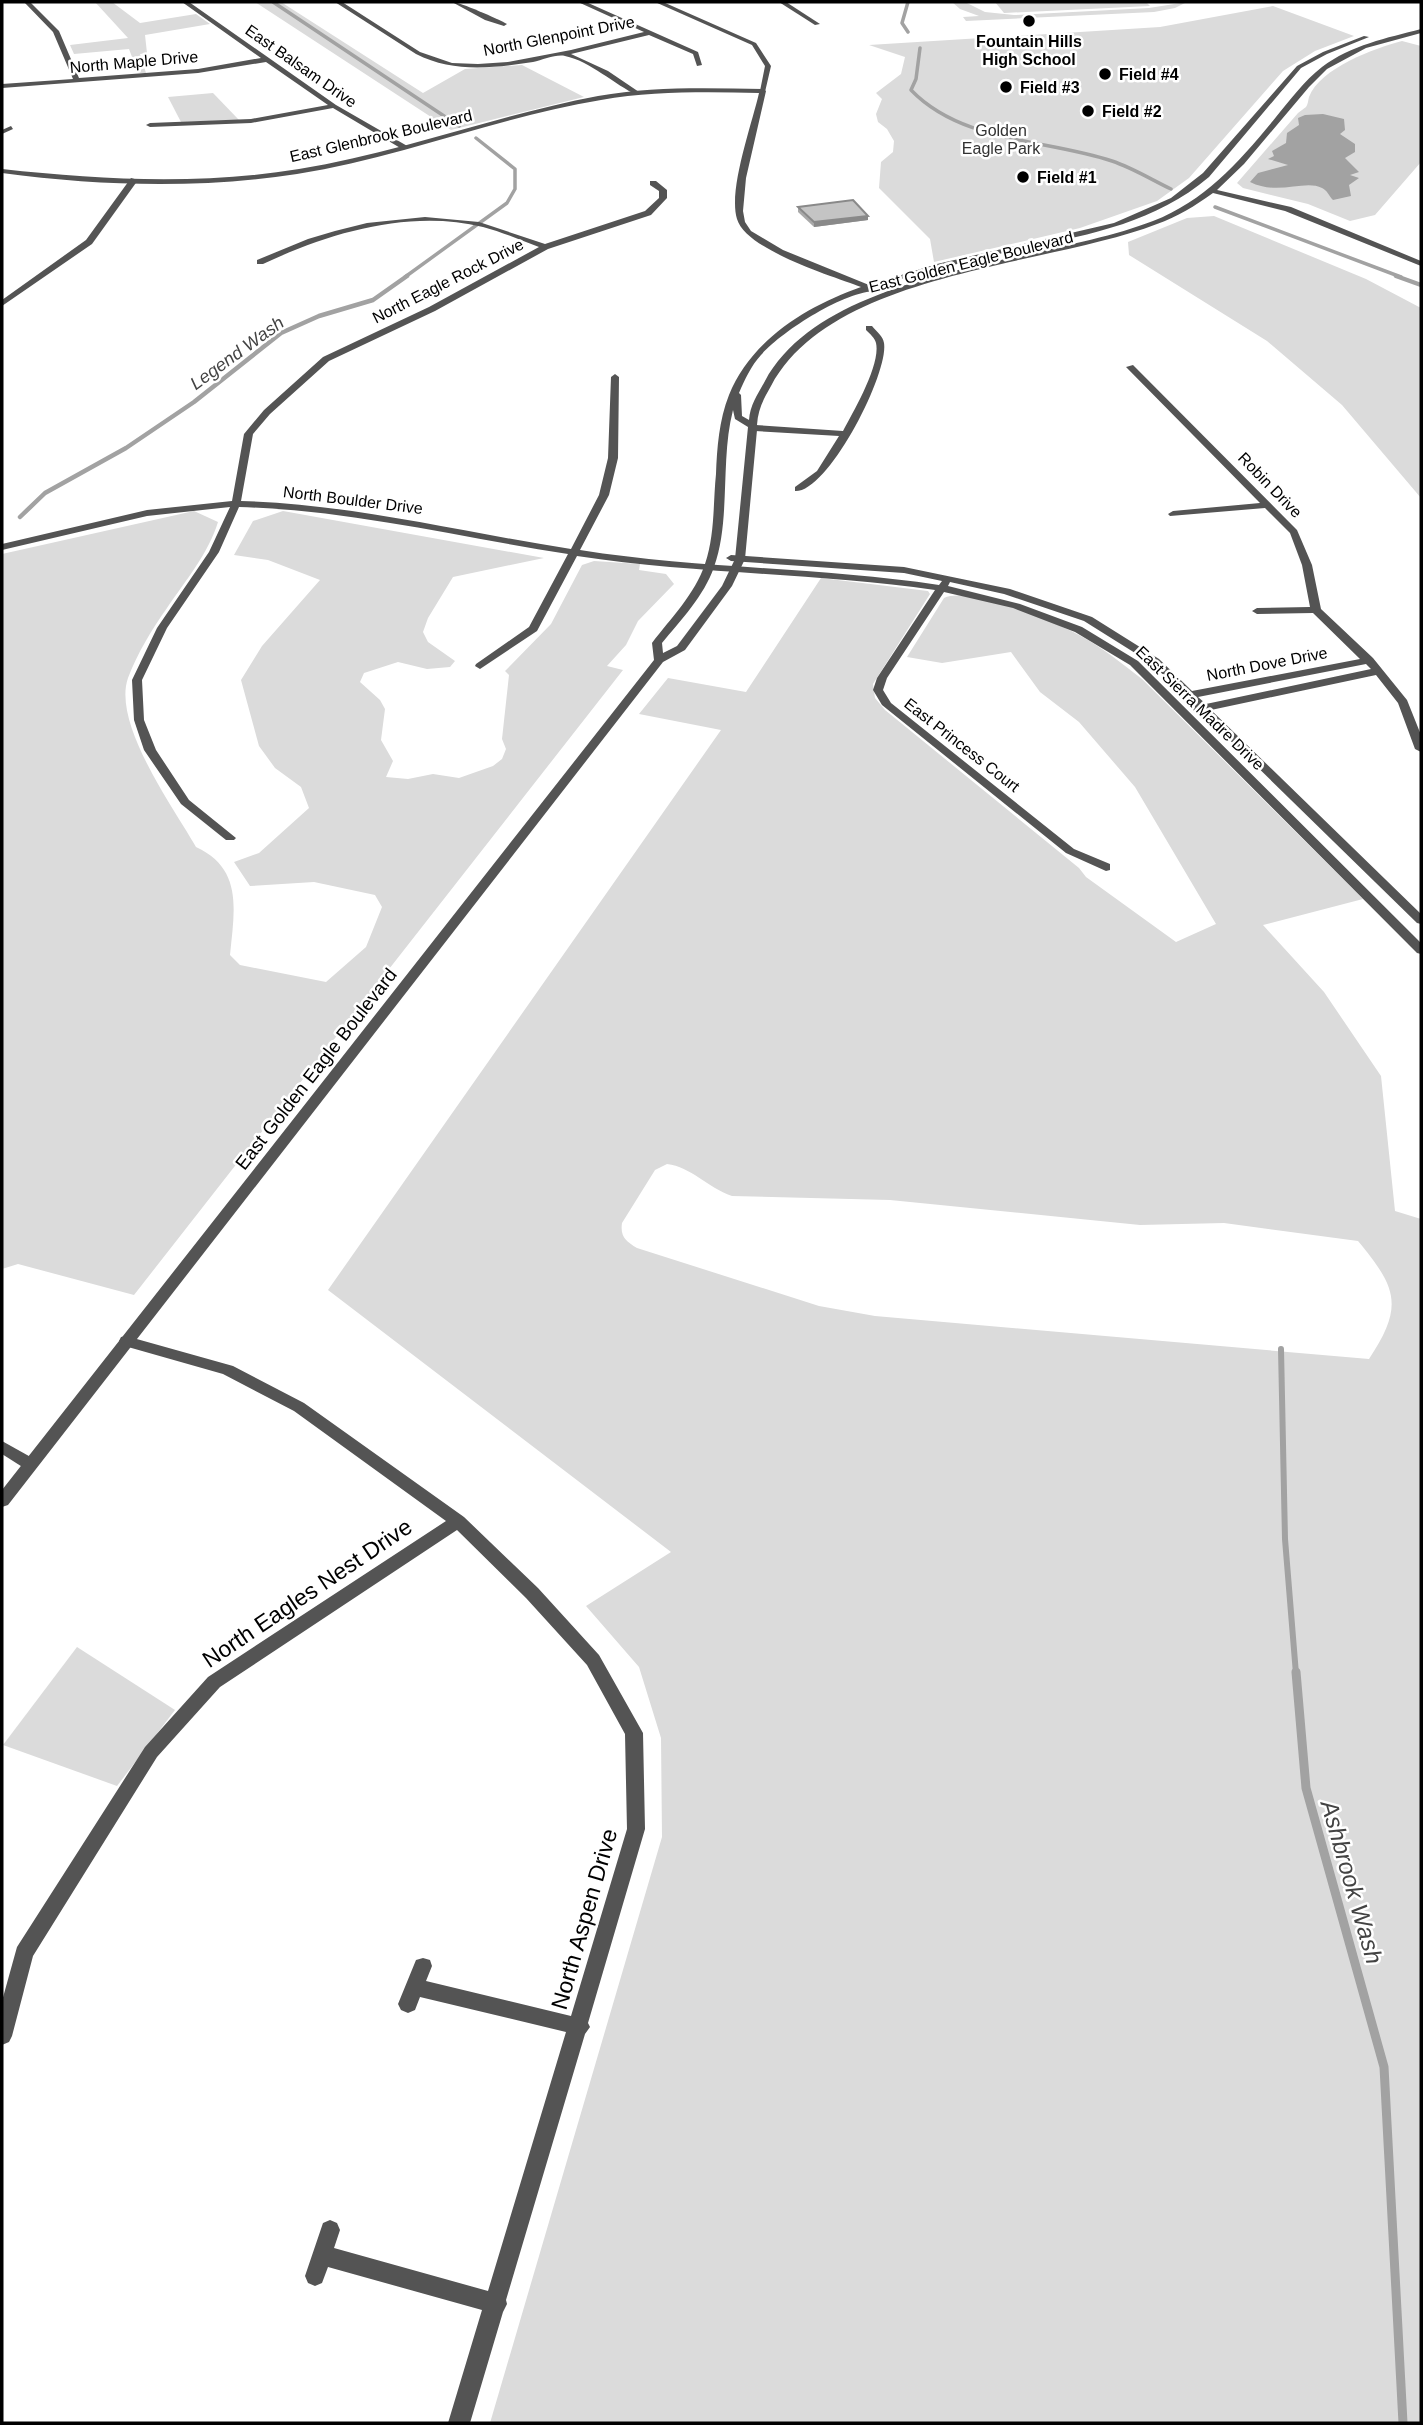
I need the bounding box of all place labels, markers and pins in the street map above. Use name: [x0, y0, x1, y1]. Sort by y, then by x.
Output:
marker: Fountain Hills High School: [1021, 13, 1037, 29]
place label: Fountain Hills High School: [976, 33, 1082, 68]
marker: Field #4: [1097, 66, 1113, 82]
place label: Field #4: [1119, 66, 1179, 83]
marker: Field #3: [998, 79, 1014, 95]
place label: Field #3: [1020, 79, 1080, 96]
marker: Field #2: [1080, 103, 1096, 119]
place label: Field #2: [1102, 103, 1162, 120]
marker: Field #1: [1015, 169, 1031, 185]
place label: Field #1: [1037, 169, 1097, 186]

